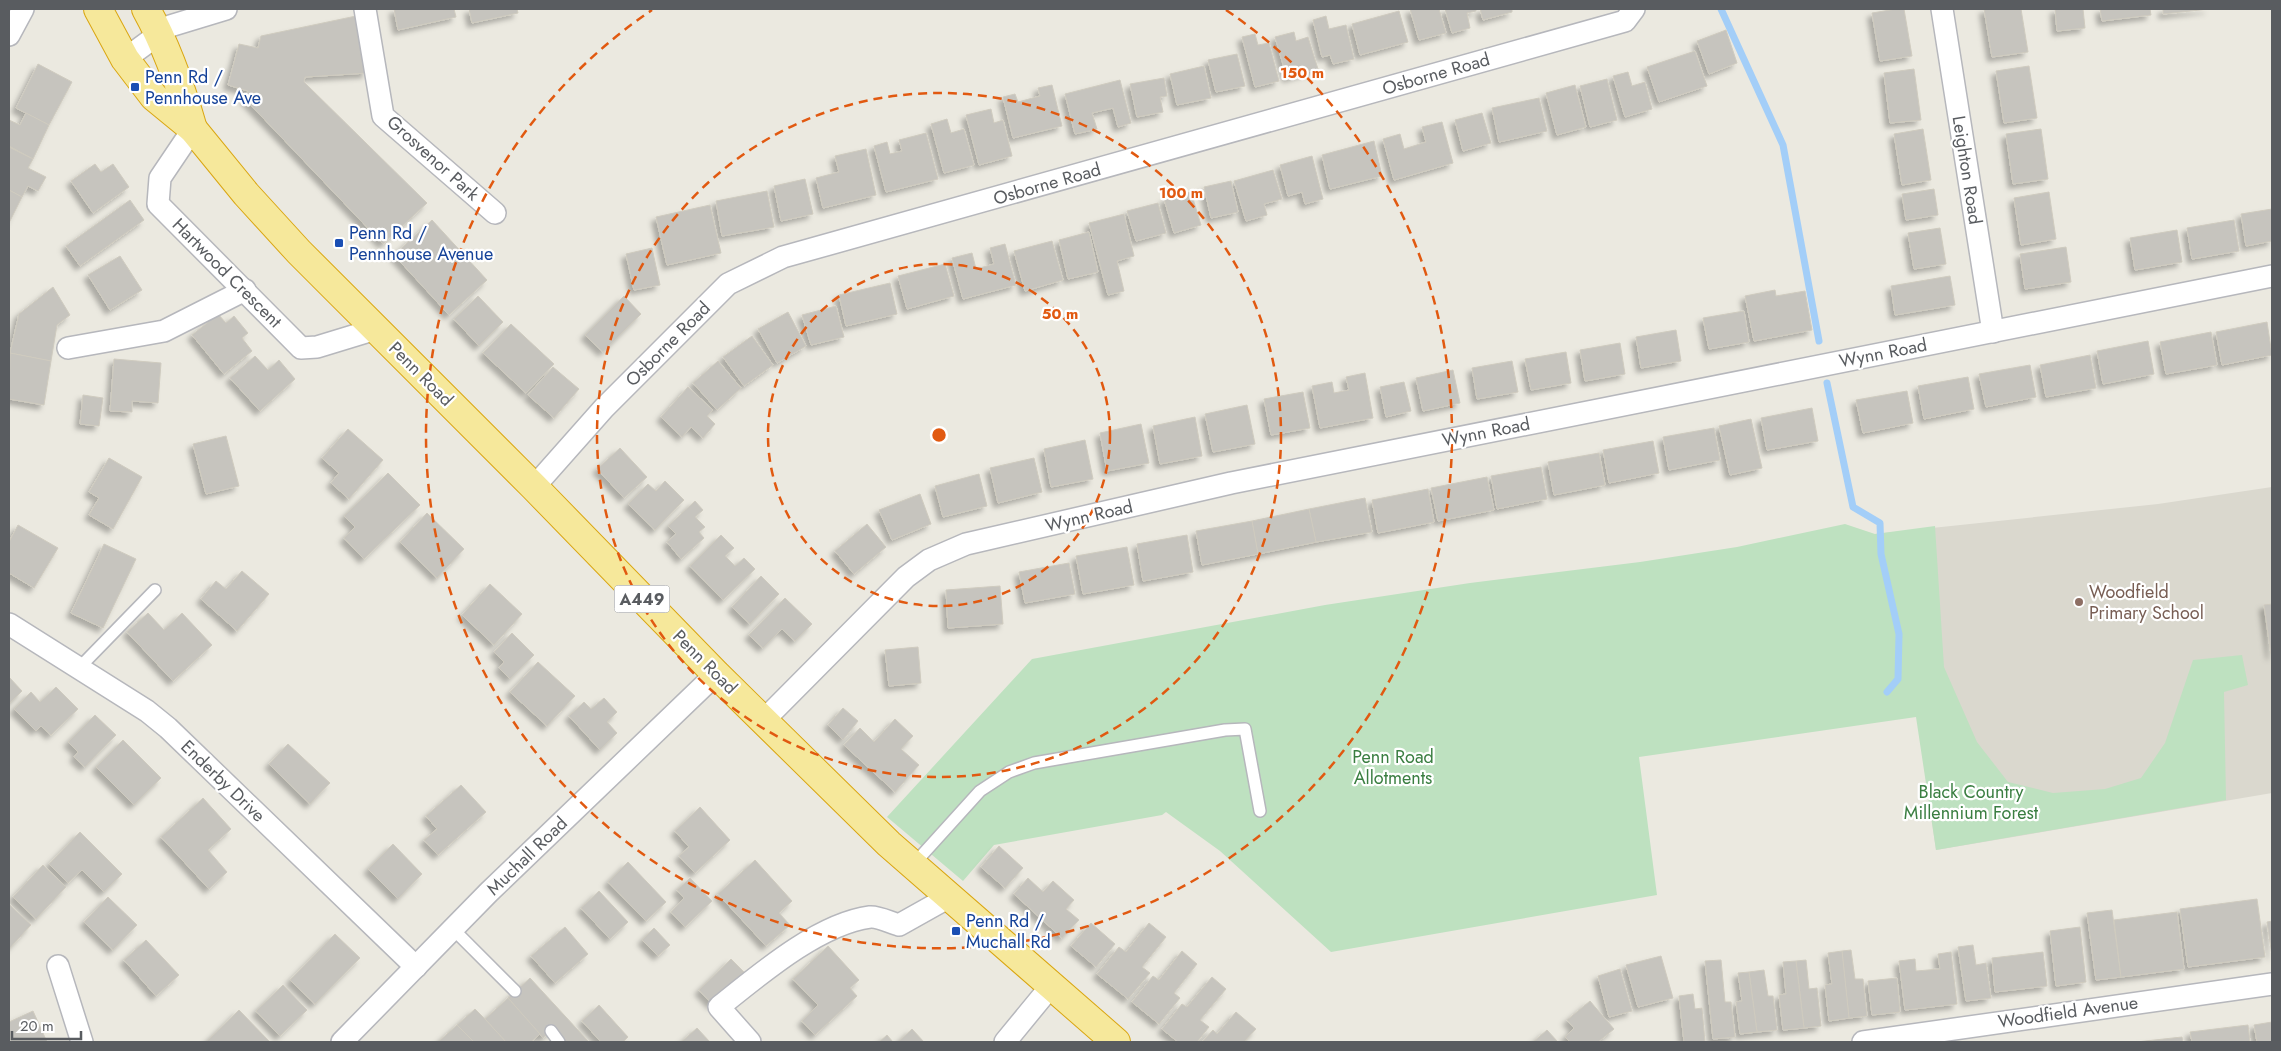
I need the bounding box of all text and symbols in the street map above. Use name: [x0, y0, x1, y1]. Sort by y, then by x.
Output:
street label: Osborne Road: [1379, 46, 1493, 102]
text: 150 m: [1280, 62, 1324, 84]
place label: Penn Rd / Pennhouse Ave: [145, 64, 261, 111]
marker: Penn Rd / Pennhouse Ave: [129, 81, 141, 93]
street label: Grosvenor Park: [381, 109, 485, 207]
street label: Leighton Road: [1946, 114, 1988, 226]
street label: Osborne Road: [990, 156, 1104, 212]
text: 100 m: [1159, 182, 1203, 204]
street label: Hartwood Crescent: [166, 212, 288, 334]
place label: Penn Rd / Pennhouse Avenue: [349, 220, 493, 267]
marker: Penn Rd / Pennhouse Avenue: [333, 237, 345, 249]
street label: Osborne Road: [620, 296, 716, 392]
text: 50 m: [1042, 303, 1078, 325]
street label: Wynn Road: [1837, 332, 1929, 374]
street label: Penn Road: [383, 336, 459, 412]
street label: Wynn Road: [1440, 411, 1532, 453]
centre of rings: [930, 426, 948, 444]
street label: Wynn Road: [1043, 493, 1135, 539]
place label: Woodfield Primary School: [2089, 579, 2204, 626]
road number: A449: [614, 586, 670, 612]
marker: Woodfield Primary School: [2073, 596, 2085, 608]
street label: Penn Road: [667, 624, 743, 700]
street label: Enderby Drive: [175, 734, 271, 828]
park label: Penn Road Allotments: [1352, 744, 1434, 791]
park label: Black Country Millennium Forest: [1904, 779, 2039, 826]
street label: Muchall Road: [481, 811, 573, 901]
place label: Penn Rd / Muchall Rd: [966, 908, 1051, 955]
marker: Penn Rd / Muchall Rd: [950, 925, 962, 937]
street label: Woodfield Avenue: [1996, 989, 2140, 1035]
scale bar: [12, 1008, 81, 1040]
text: 20 m: [20, 1015, 54, 1037]

